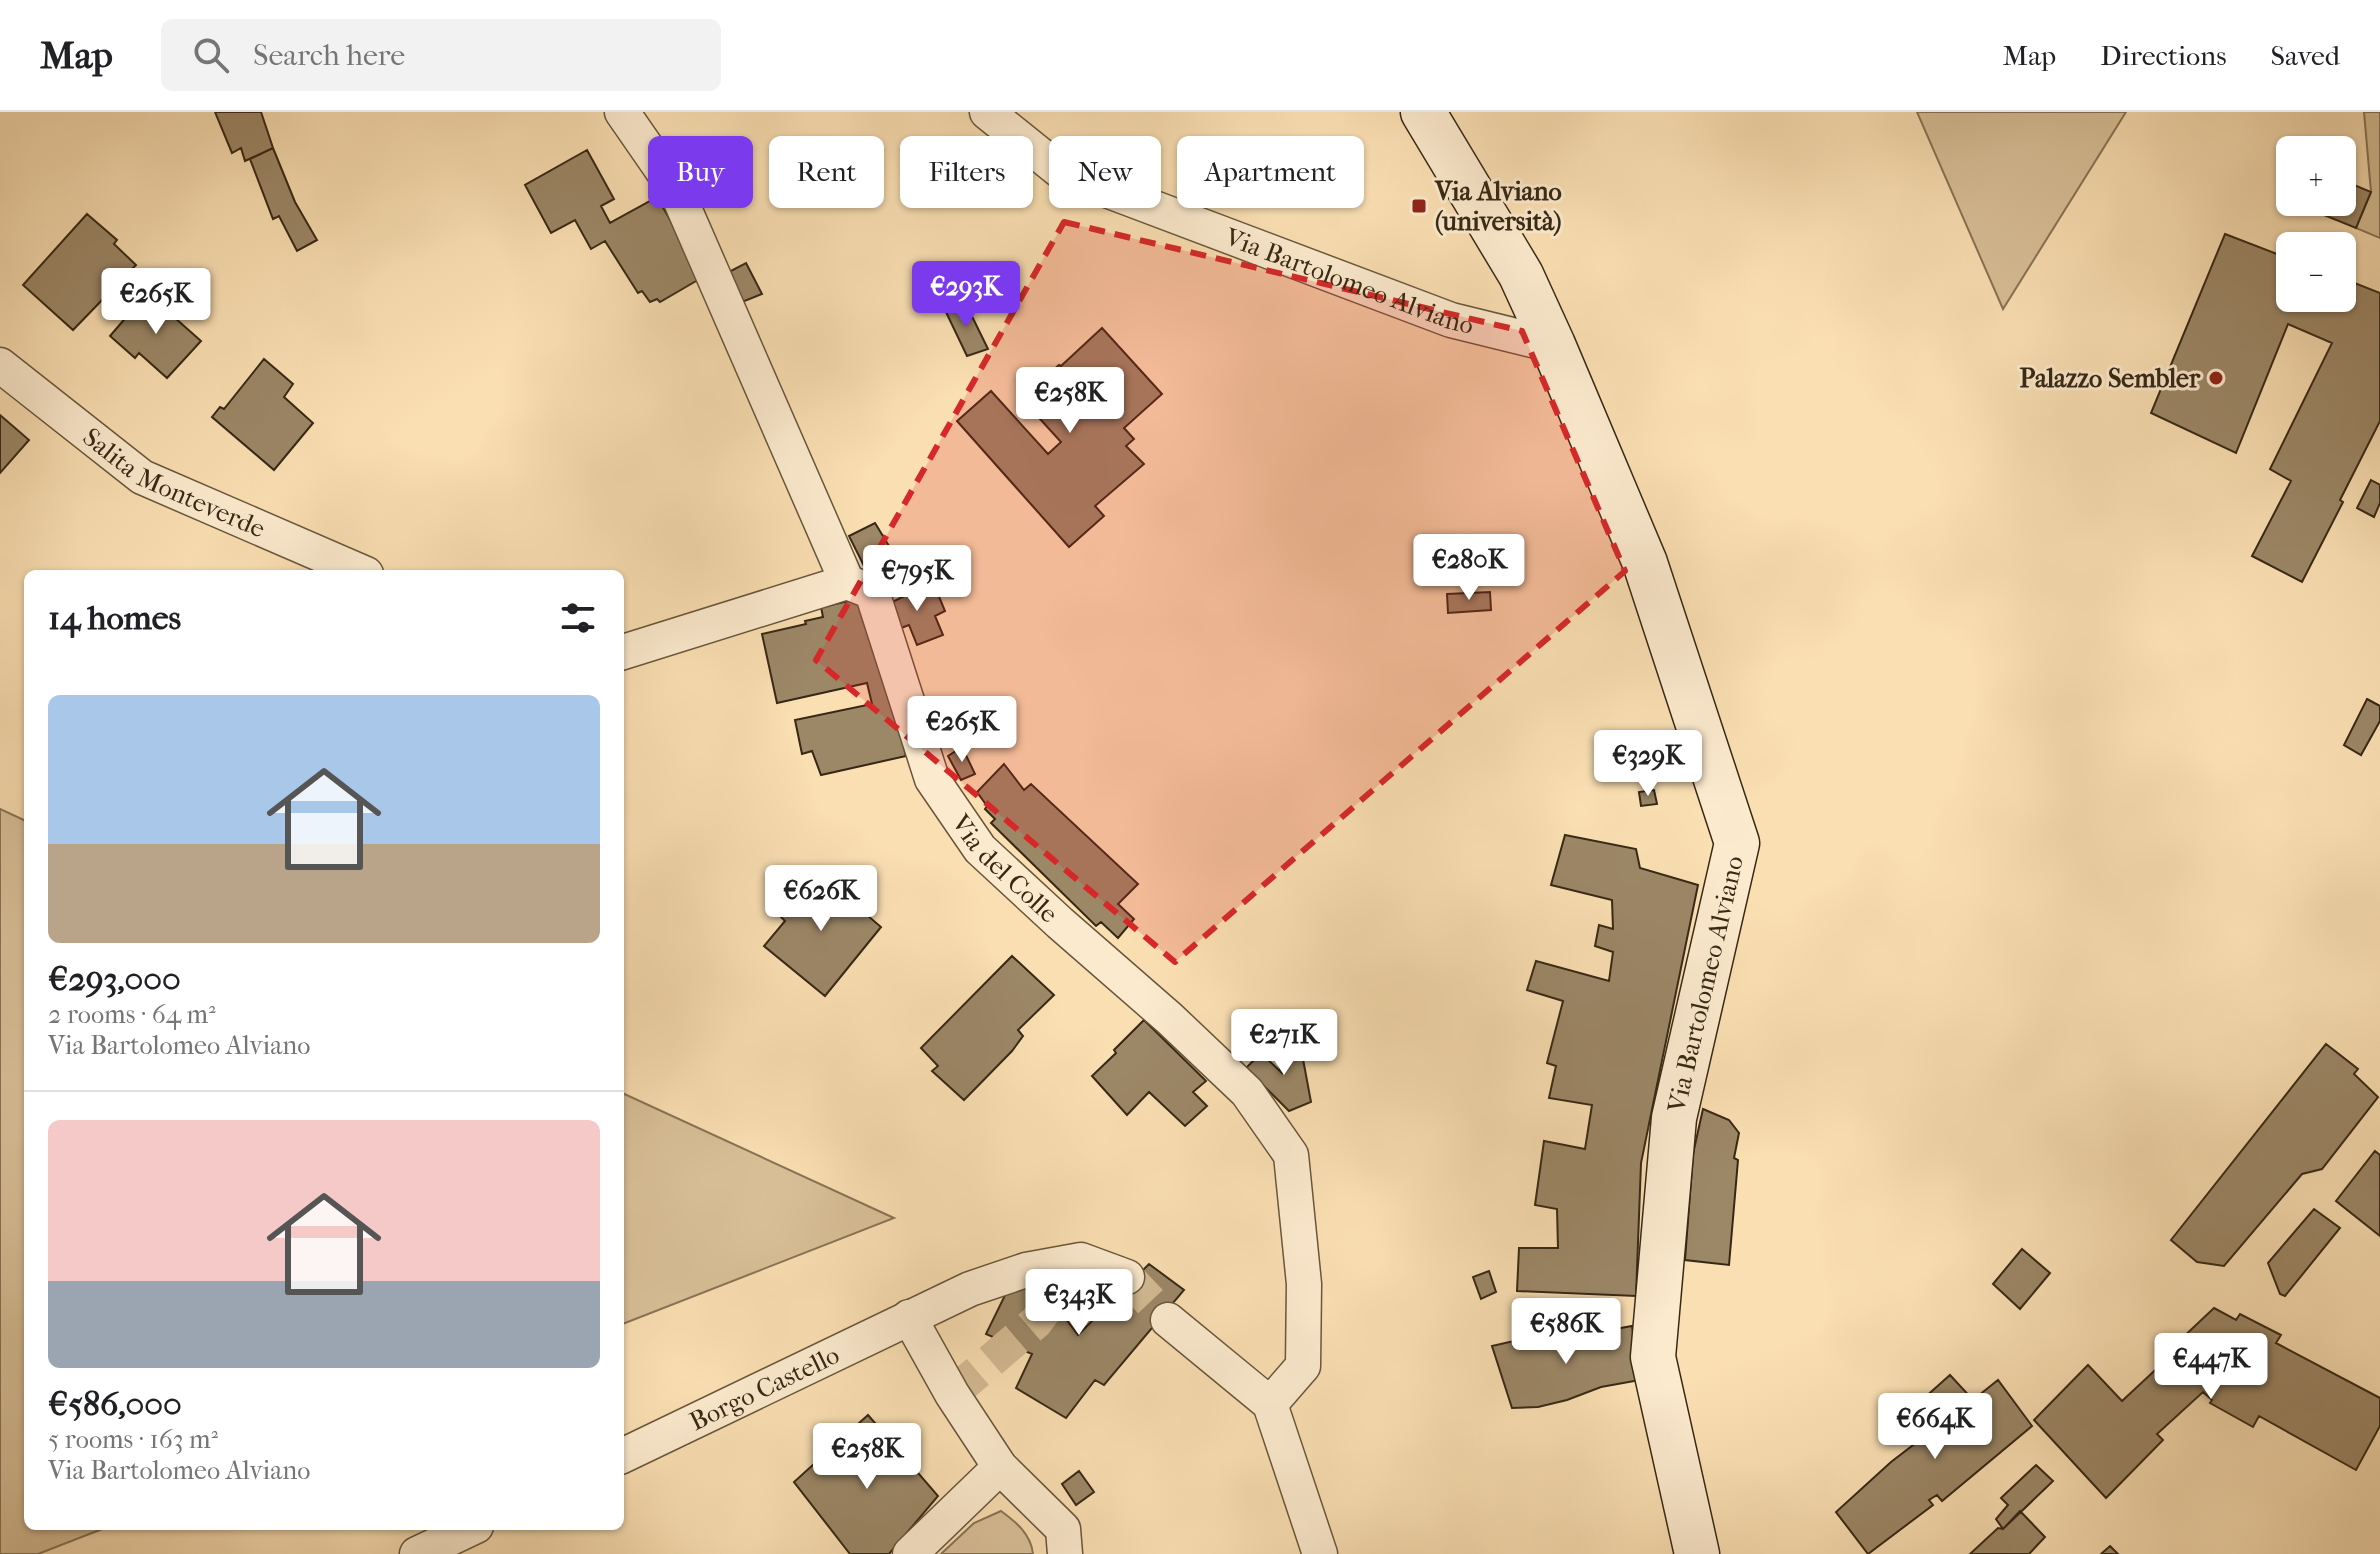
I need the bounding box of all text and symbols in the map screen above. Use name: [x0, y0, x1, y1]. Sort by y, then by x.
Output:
search box: [161, 19, 721, 91]
text: Map: [40, 33, 113, 78]
icon: search: [189, 33, 233, 77]
text: Search here: [253, 38, 405, 73]
text: Map: [2003, 39, 2056, 72]
text: Directions: [2100, 39, 2227, 72]
text: Saved: [2271, 39, 2340, 72]
chip: Buy: [648, 136, 753, 208]
chip: Rent: [769, 136, 884, 208]
chip: Filters: [900, 136, 1033, 208]
chip: New: [1049, 136, 1161, 208]
chip: Apartment: [1177, 136, 1364, 208]
map controls: [2276, 136, 2356, 312]
button: +: [2276, 136, 2356, 216]
place label: Via Alviano (università): [1434, 176, 1562, 237]
marker: Via Alviano (università): [1410, 197, 1428, 215]
street label: Via Bartolomeo Alviano: [1220, 221, 1477, 341]
button: −: [2276, 232, 2356, 312]
pin: €293K: [910, 261, 1022, 329]
pin: €265K: [100, 268, 212, 336]
text: €293K: [930, 271, 1002, 302]
text: €265K: [119, 278, 193, 309]
place label: Palazzo Sembler: [2019, 363, 2201, 394]
pin: €258K: [1014, 367, 1126, 435]
marker: Palazzo Sembler: [2207, 369, 2225, 387]
text: €258K: [1034, 377, 1106, 408]
street label: Salita Monteverde: [77, 421, 270, 545]
pin: €280K: [1413, 534, 1525, 602]
text: €280K: [1431, 544, 1507, 575]
pin: €795K: [861, 545, 973, 613]
text: €795K: [881, 555, 953, 586]
icon: filters: [556, 596, 600, 640]
text: 14 homes: [48, 598, 181, 638]
pin: €265K: [906, 696, 1018, 764]
text: €265K: [925, 706, 999, 737]
pin: €329K: [1592, 730, 1704, 798]
text: €329K: [1612, 740, 1684, 771]
icon: home: [252, 747, 396, 891]
street label: Via del Colle: [944, 808, 1064, 929]
street label: Via Bartolomeo Alviano: [1661, 853, 1750, 1116]
pin: €626K: [765, 865, 877, 933]
text: €626K: [783, 875, 859, 906]
text: €293,000: [48, 959, 181, 999]
text: 2 rooms · 64 m²: [48, 999, 216, 1030]
pin: €271K: [1228, 1009, 1340, 1077]
text: €271K: [1249, 1019, 1319, 1050]
text: Via Bartolomeo Alviano: [48, 1030, 310, 1061]
icon: home: [252, 1172, 396, 1316]
pin: €343K: [1023, 1269, 1135, 1337]
text: €343K: [1043, 1279, 1115, 1310]
pin: €586K: [1510, 1298, 1622, 1366]
text: €586K: [1530, 1308, 1602, 1339]
pin: €447K: [2155, 1333, 2267, 1401]
street label: Borgo Castello: [685, 1339, 844, 1437]
text: €447K: [2173, 1343, 2250, 1374]
text: €586,000: [48, 1384, 182, 1424]
pin: €664K: [1879, 1393, 1991, 1461]
text: €664K: [1896, 1403, 1974, 1434]
pin: €258K: [811, 1423, 923, 1491]
text: 5 rooms · 163 m²: [48, 1424, 218, 1455]
text: €258K: [831, 1433, 903, 1464]
text: Via Bartolomeo Alviano: [48, 1455, 310, 1486]

